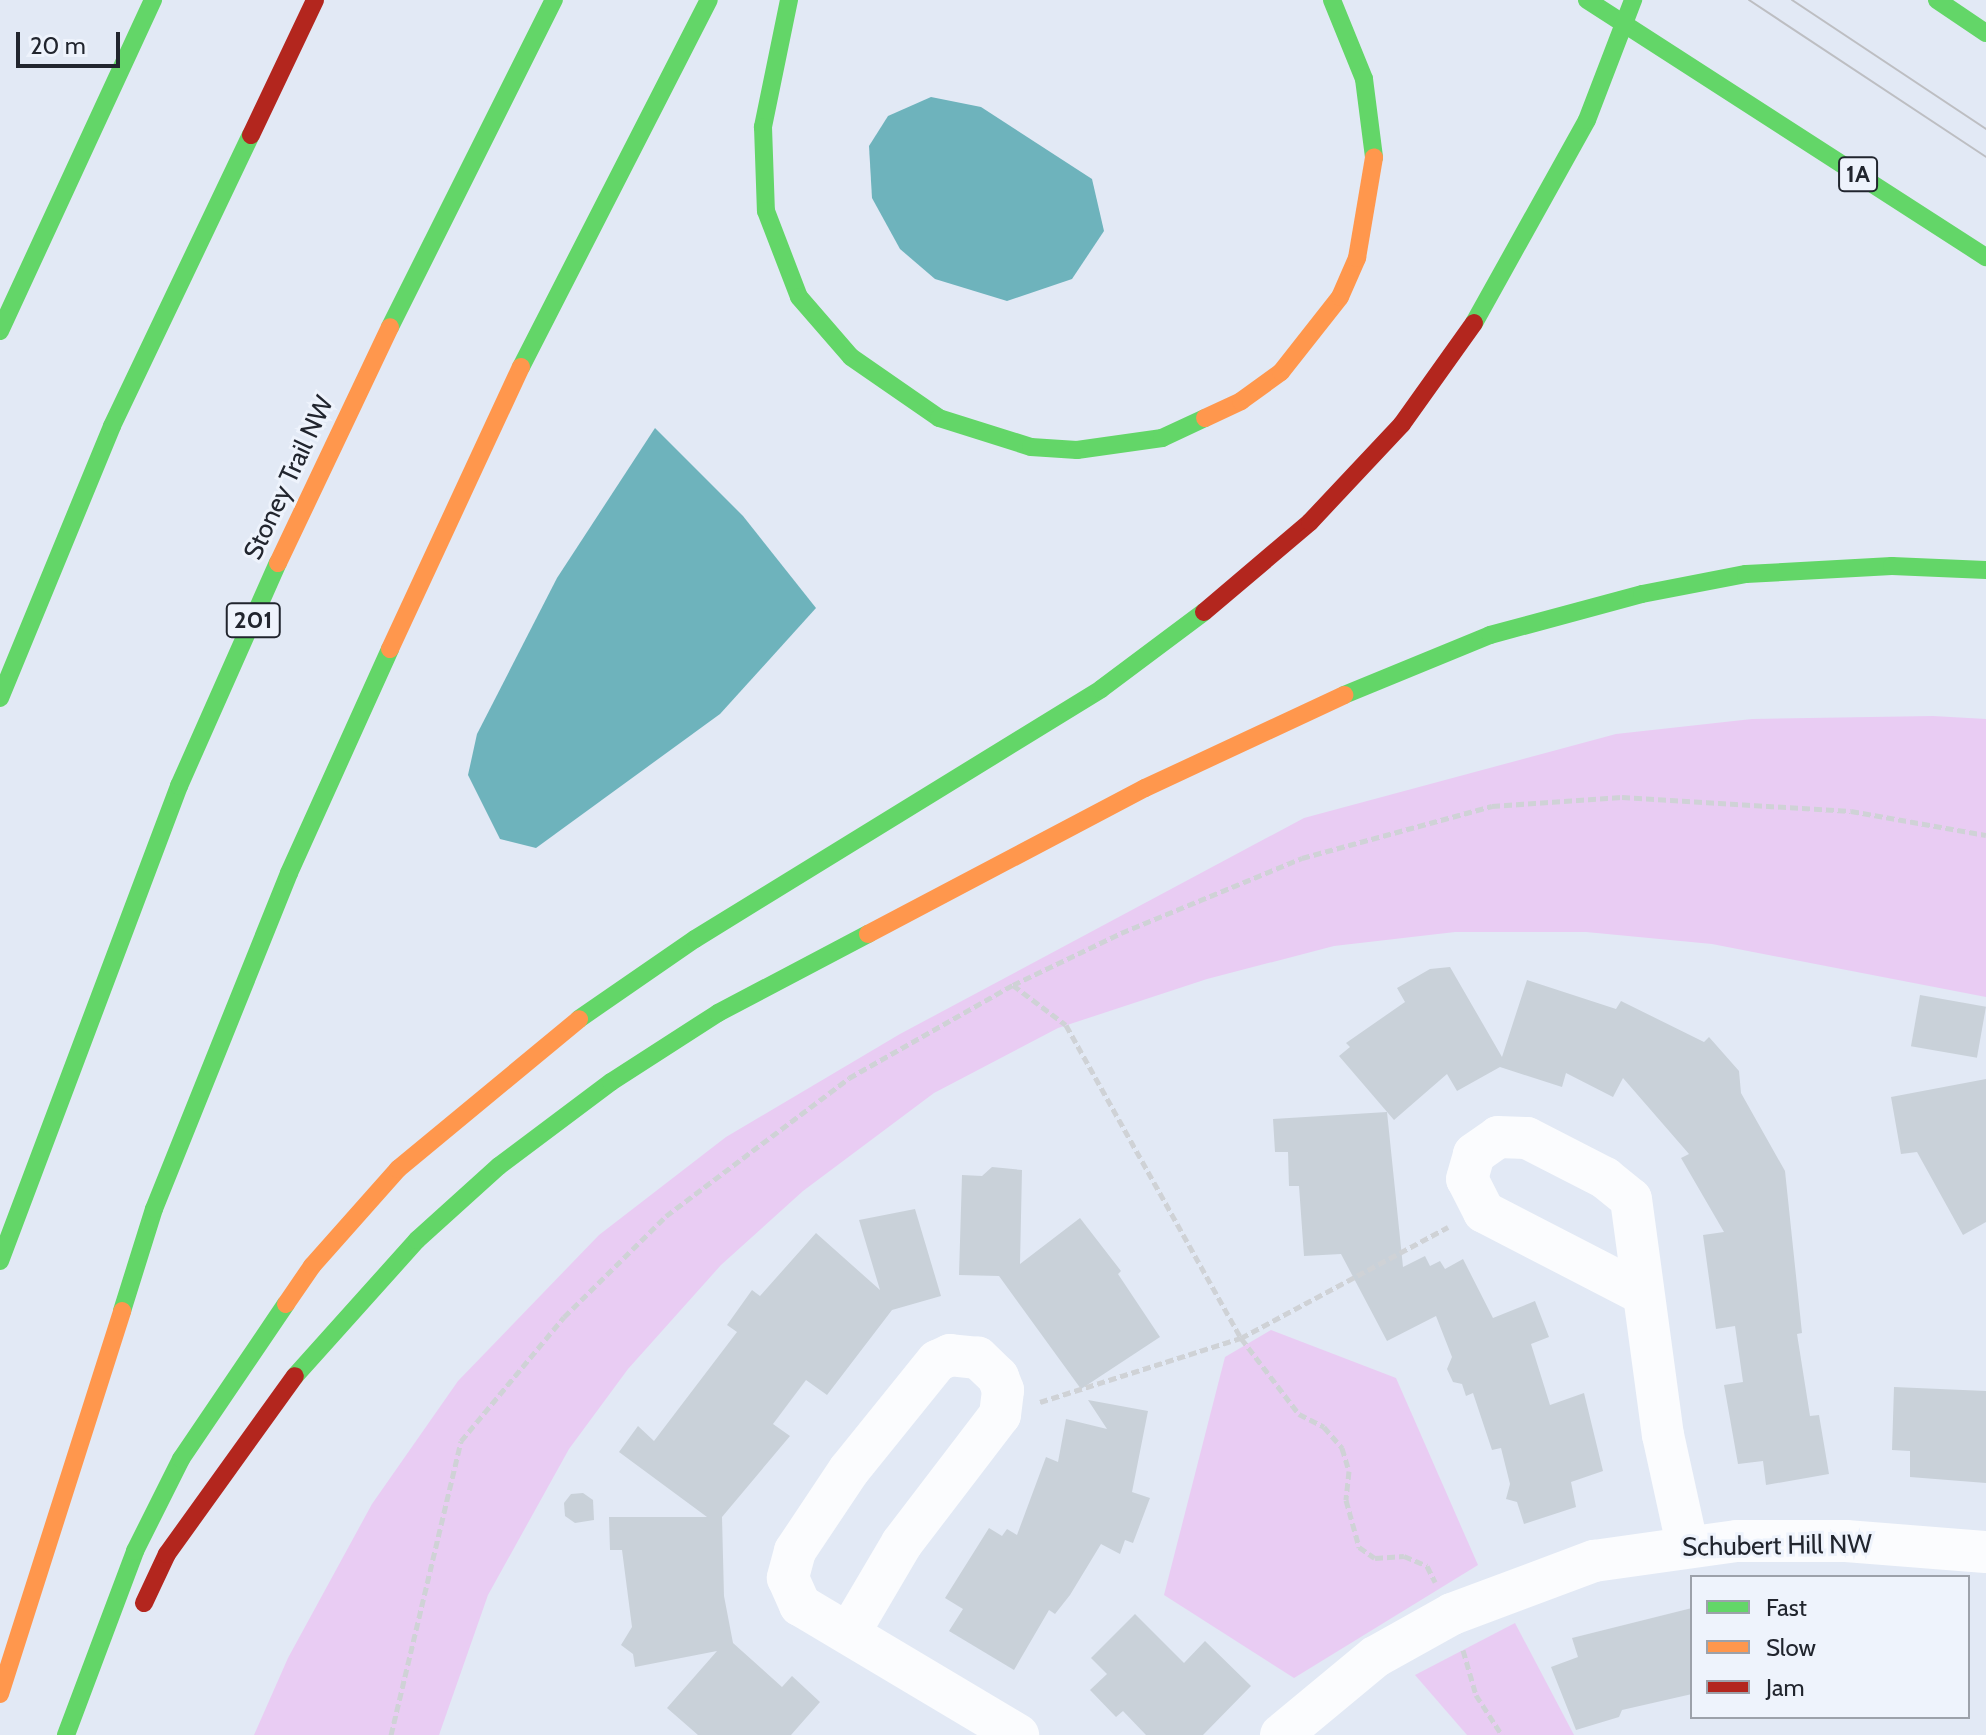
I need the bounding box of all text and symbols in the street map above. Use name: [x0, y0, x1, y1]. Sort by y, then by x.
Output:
scale bar: [20, 16, 124, 66]
text: 20 m: [30, 31, 86, 60]
road number: 1A: [1838, 154, 1878, 194]
street label: Stoney Trail NW: [237, 391, 341, 565]
road number: 201: [225, 600, 281, 640]
street label: Schubert Hill NW: [1682, 1529, 1872, 1563]
legend: [1690, 1575, 1970, 1719]
text: Fast: [1766, 1593, 1807, 1622]
text: Slow: [1766, 1633, 1816, 1662]
text: Jam: [1766, 1673, 1804, 1702]

